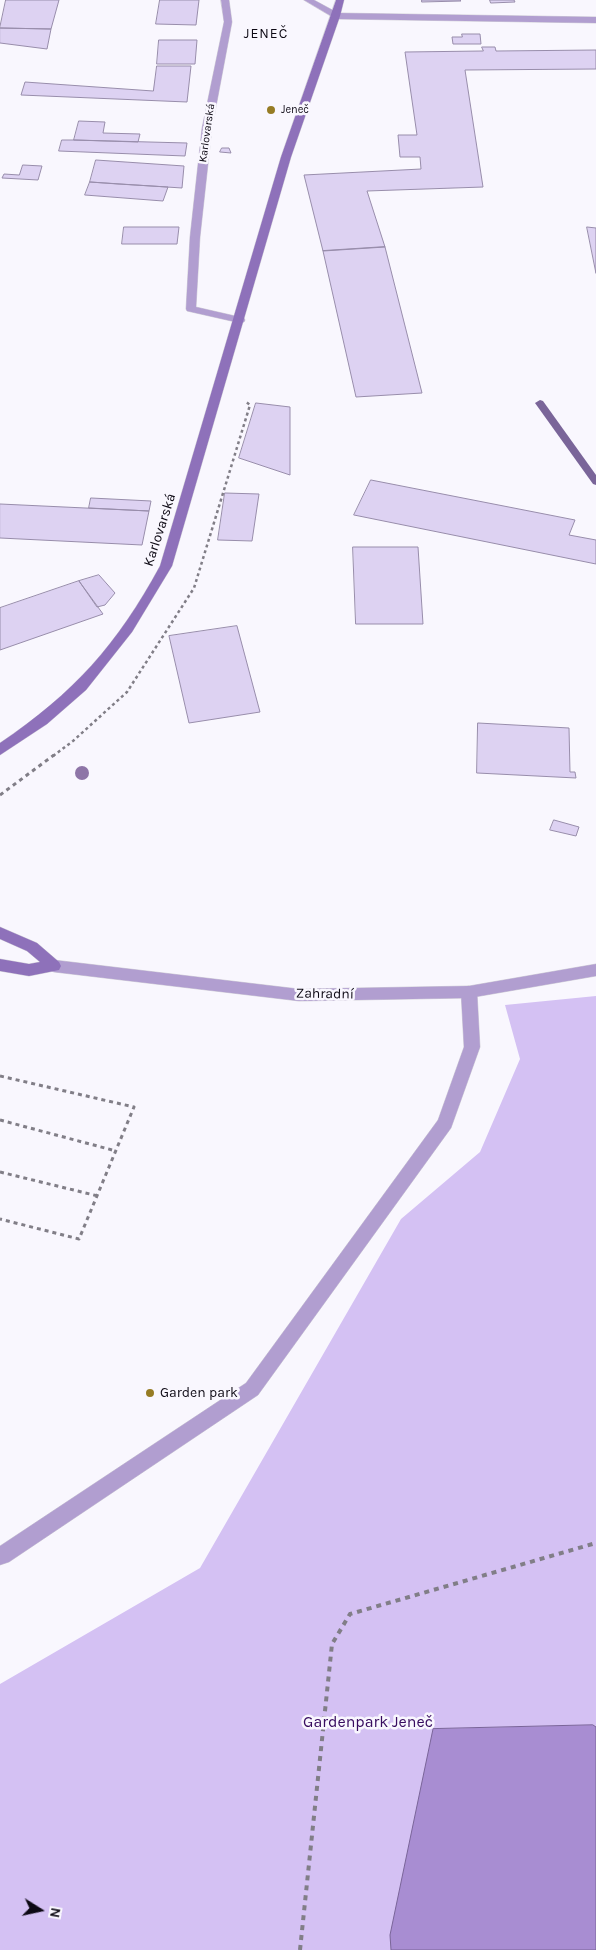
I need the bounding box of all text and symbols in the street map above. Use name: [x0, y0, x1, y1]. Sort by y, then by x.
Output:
district label: JENEČ: [243, 26, 289, 42]
street label: Karlovarská: [196, 103, 218, 163]
place label: Jeneč: [281, 103, 309, 117]
marker: Jeneč: [265, 104, 277, 116]
street label: Karlovarská: [140, 491, 180, 569]
street label: Zahradní: [296, 985, 354, 1003]
place label: Garden park: [160, 1385, 238, 1401]
marker: Garden park: [144, 1387, 156, 1399]
park label: Gardenpark Jeneč: [303, 1712, 433, 1732]
north arrow: [15, 1885, 65, 1935]
text: N: [46, 1906, 65, 1919]

